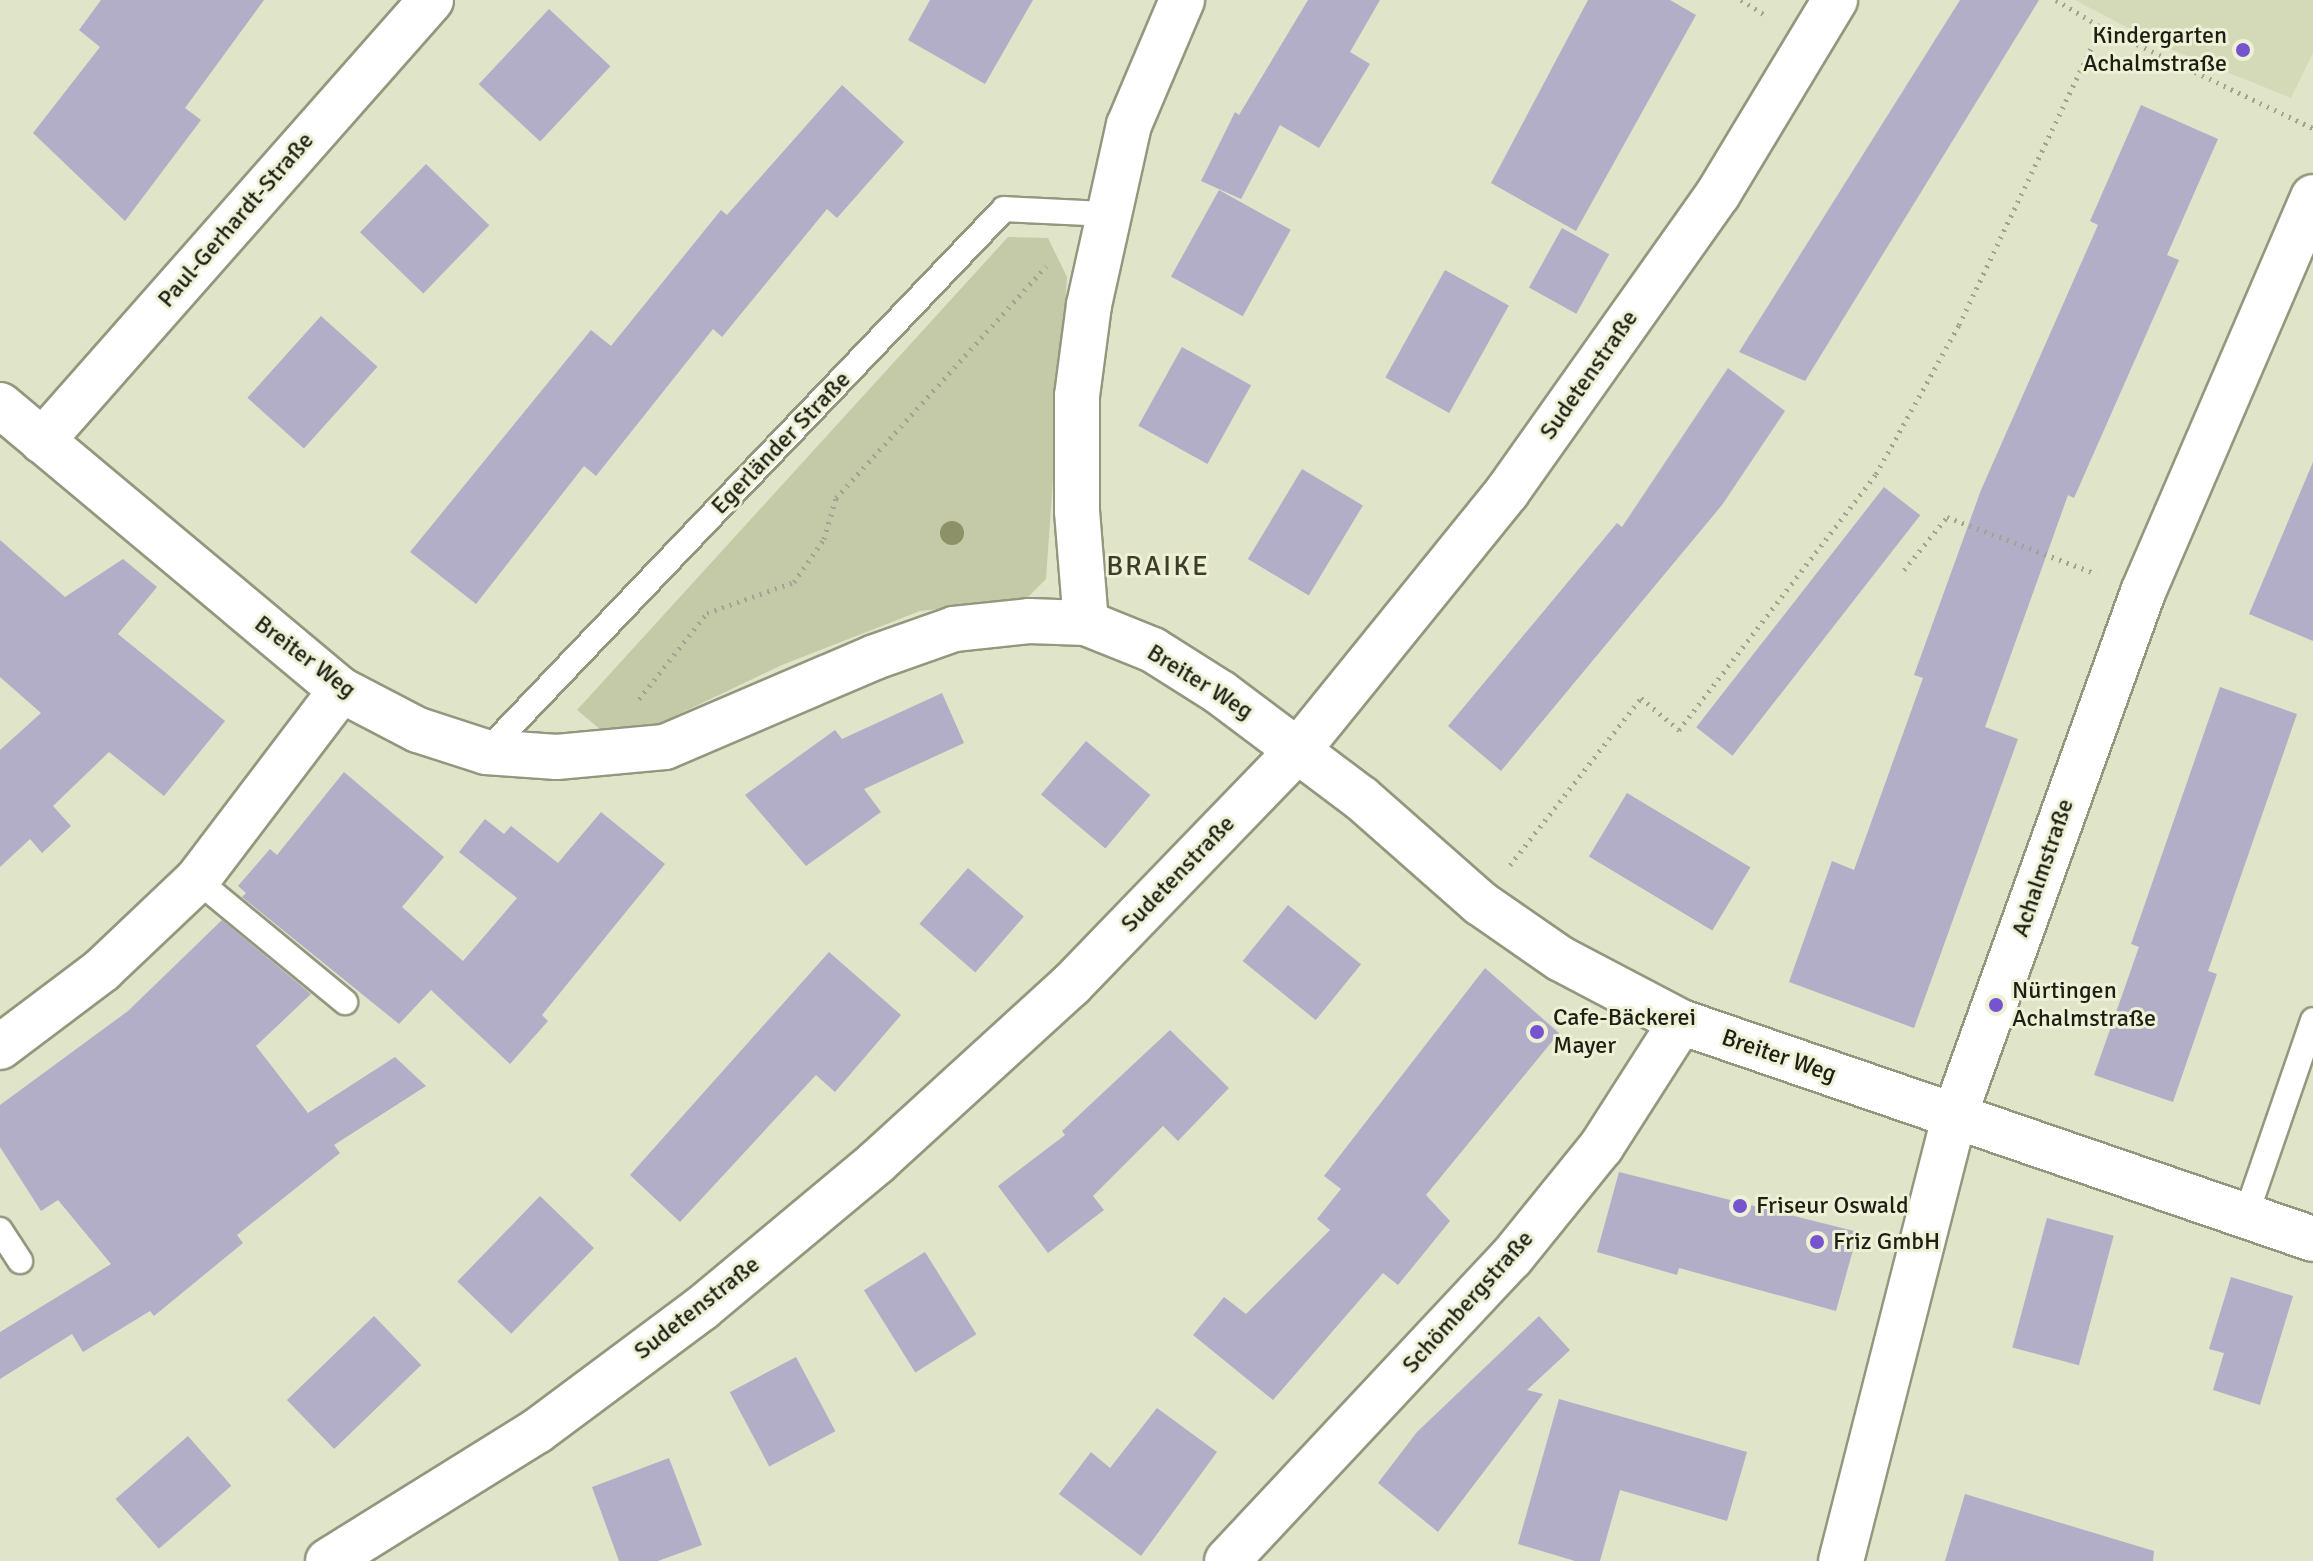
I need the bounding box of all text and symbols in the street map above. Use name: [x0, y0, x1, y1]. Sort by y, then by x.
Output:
place label: Kindergarten Achalmstraße: [2083, 22, 2227, 78]
marker: Kindergarten Achalmstraße: [2234, 41, 2252, 59]
street label: Paul-Gerhardt-Straße: [152, 126, 320, 314]
street label: Sudetenstraße: [1534, 305, 1644, 445]
street label: Egerländer Straße: [705, 366, 857, 520]
district label: BRAIKE: [1106, 549, 1210, 583]
street label: Breiter Weg: [249, 610, 361, 704]
street label: Breiter Weg: [1142, 638, 1258, 726]
street label: Achalmstraße: [2006, 795, 2080, 941]
street label: Sudetenstraße: [1115, 810, 1241, 938]
place label: Nürtingen Achalmstraße: [2012, 977, 2156, 1033]
marker: Nürtingen Achalmstraße: [1987, 996, 2005, 1014]
place label: Cafe-Bäckerei Mayer: [1553, 1004, 1696, 1060]
marker: Cafe-Bäckerei Mayer: [1528, 1023, 1546, 1041]
street label: Breiter Weg: [1718, 1023, 1840, 1089]
place label: Friseur Oswald: [1756, 1192, 1909, 1220]
marker: Friseur Oswald: [1731, 1197, 1749, 1215]
street label: Schömbergstraße: [1396, 1225, 1540, 1379]
place label: Friz GmbH: [1833, 1228, 1940, 1256]
marker: Friz GmbH: [1808, 1233, 1826, 1251]
street label: Sudetenstraße: [629, 1250, 765, 1366]

